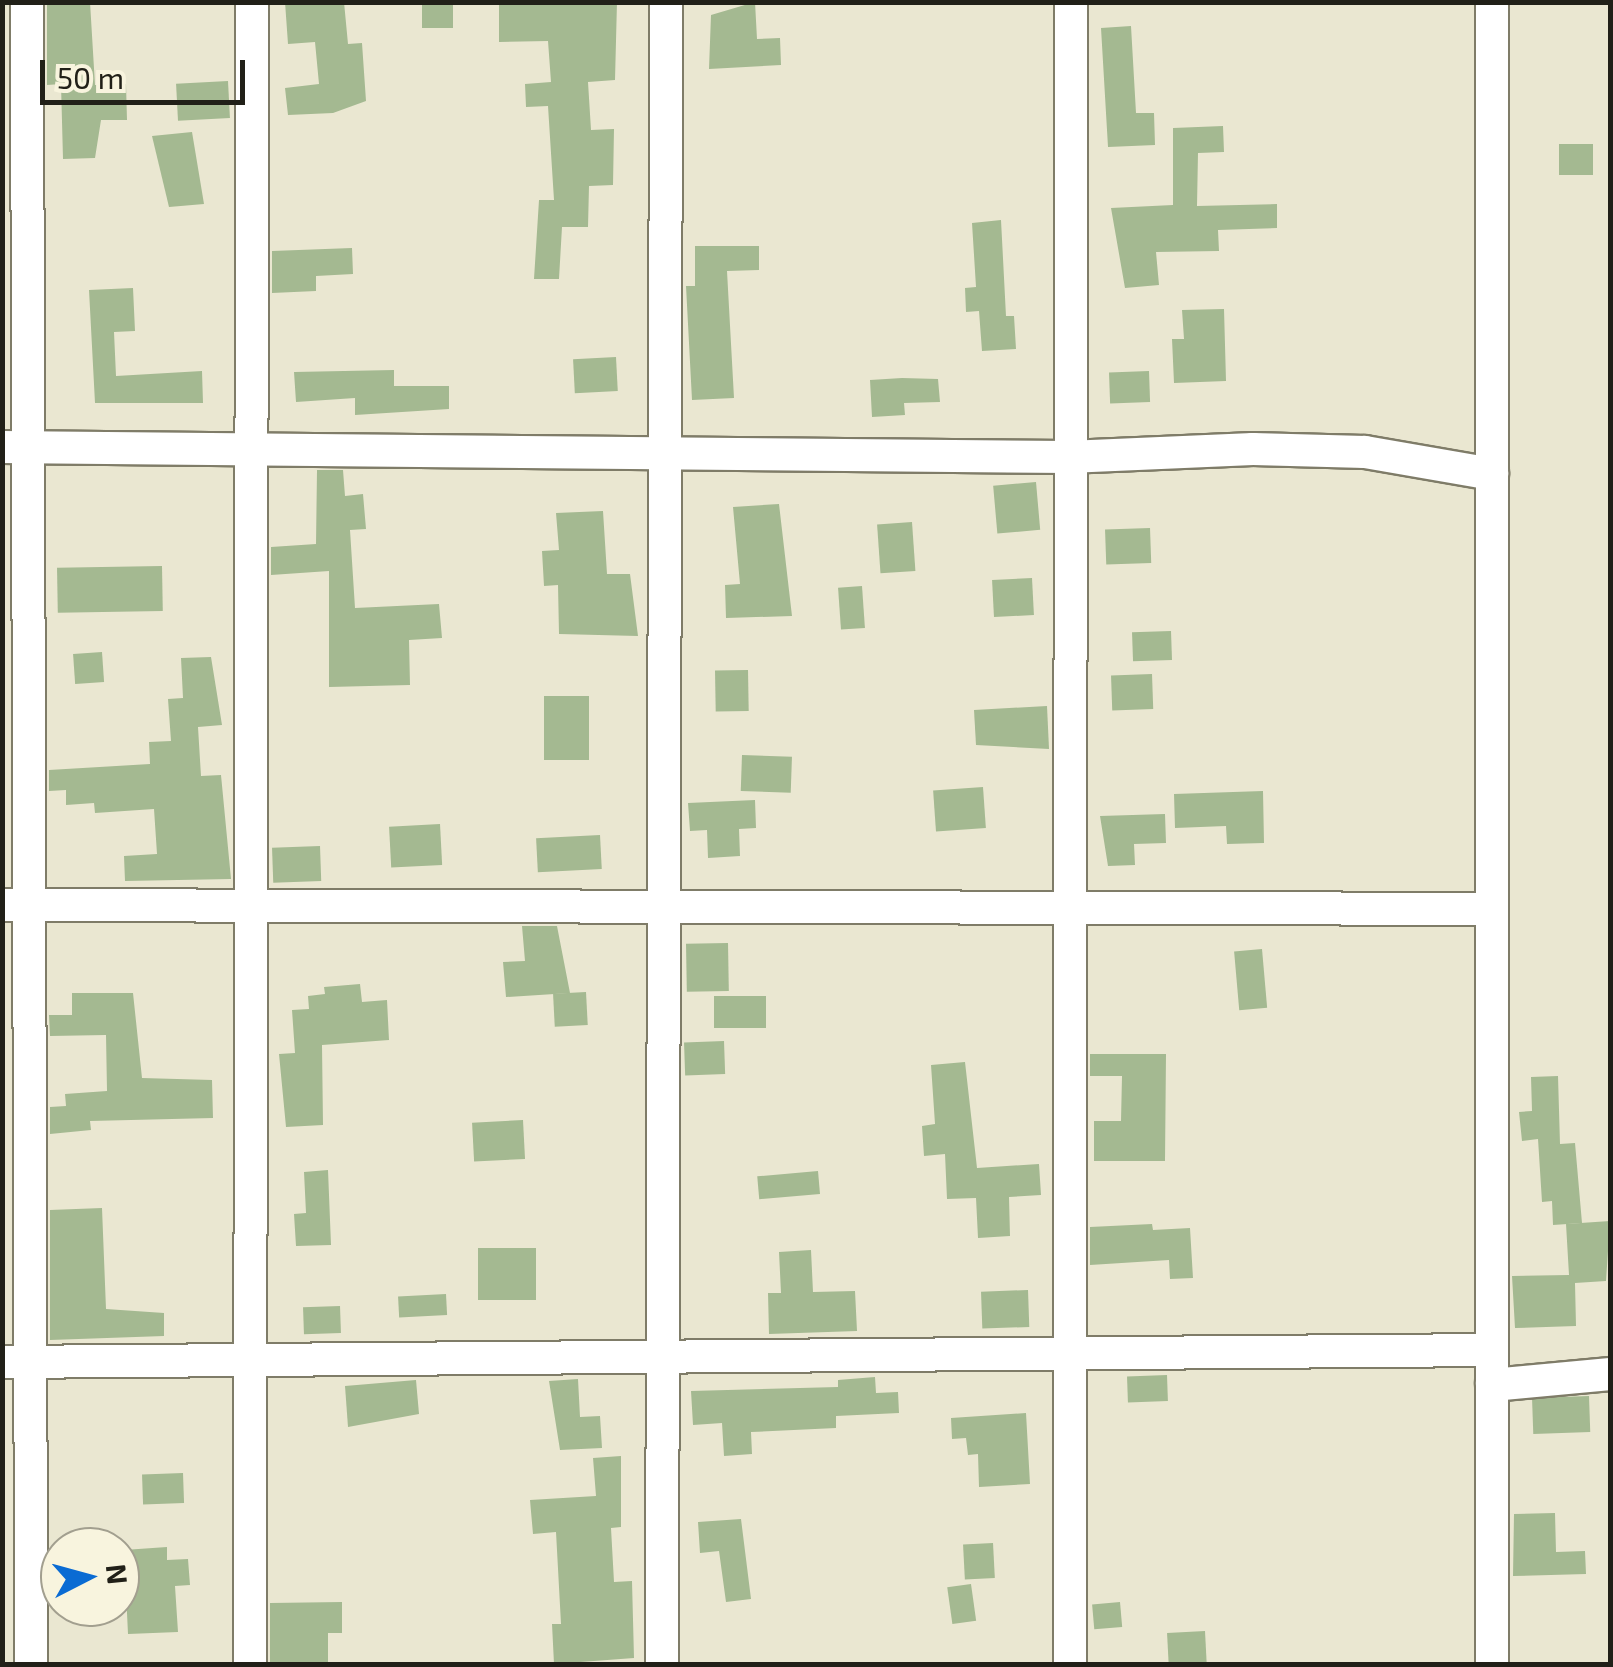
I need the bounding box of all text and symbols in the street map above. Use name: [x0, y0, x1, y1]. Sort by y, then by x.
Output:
scale bar: [45, 40, 250, 102]
text: 50 m: [57, 59, 124, 95]
north arrow: [40, 1527, 140, 1627]
text: N: [100, 1562, 136, 1586]

